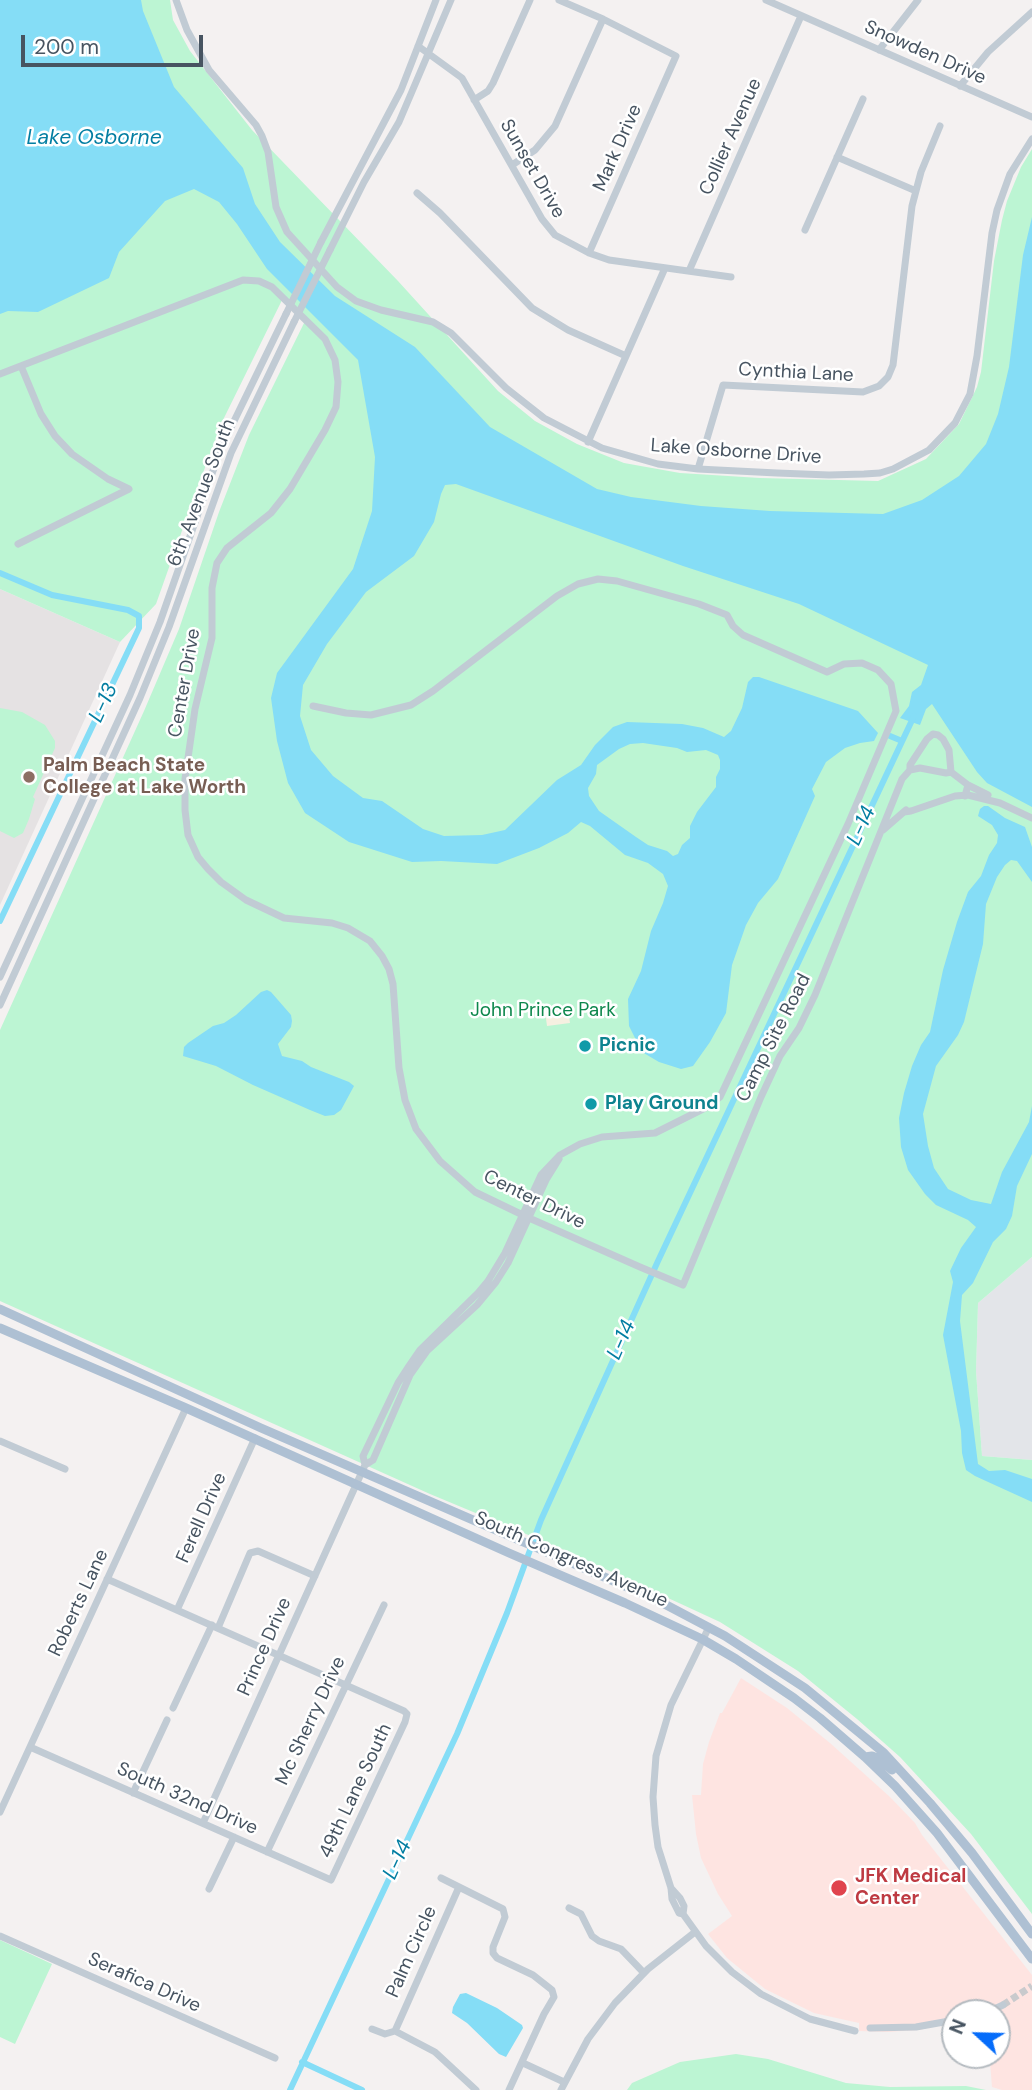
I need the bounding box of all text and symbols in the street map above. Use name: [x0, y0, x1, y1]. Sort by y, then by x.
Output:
street label: Snowden Drive: [861, 16, 989, 90]
scale bar: [24, 21, 206, 65]
text: 200 m: [34, 33, 99, 61]
street label: Collier Avenue: [695, 75, 767, 199]
street label: Mark Drive: [589, 101, 647, 195]
street label: Sunset Drive: [495, 116, 569, 222]
water label: Lake Osborne: [26, 125, 162, 151]
street label: Cynthia Lane: [738, 359, 854, 387]
street label: 6th Avenue South: [163, 416, 241, 570]
street label: Lake Osborne Drive: [650, 435, 822, 469]
street label: Center Drive: [164, 627, 206, 739]
water label: L-13: [84, 680, 124, 726]
place label: Palm Beach State College at Lake Worth: [43, 755, 246, 799]
marker: Palm Beach State College at Lake Worth: [21, 769, 37, 785]
water label: L-14: [842, 802, 882, 850]
street label: Camp Site Road: [732, 970, 816, 1106]
park label: John Prince Park: [470, 1000, 616, 1022]
place label: Picnic: [599, 1035, 656, 1057]
marker: Picnic: [577, 1038, 593, 1054]
place label: Play Ground: [605, 1093, 718, 1115]
marker: Play Ground: [583, 1096, 599, 1112]
street label: Center Drive: [479, 1166, 589, 1234]
water label: L-14: [602, 1316, 642, 1364]
street label: Ferell Drive: [172, 1469, 232, 1567]
street label: South Congress Avenue: [471, 1507, 671, 1613]
street label: Roberts Lane: [44, 1546, 114, 1660]
street label: Prince Drive: [233, 1594, 297, 1700]
street label: Mc Sherry Drive: [271, 1653, 351, 1789]
street label: 49th Lane South: [315, 1720, 397, 1862]
street label: South 32nd Drive: [113, 1758, 261, 1840]
water label: L-14: [378, 1836, 418, 1884]
place label: JFK Medical Center: [855, 1866, 966, 1910]
marker: JFK Medical Center: [829, 1878, 849, 1898]
street label: Palm Circle: [382, 1903, 442, 2001]
street label: Serafica Drive: [84, 1948, 204, 2018]
north arrow: [941, 1999, 1011, 2069]
text: N: [944, 2016, 972, 2038]

